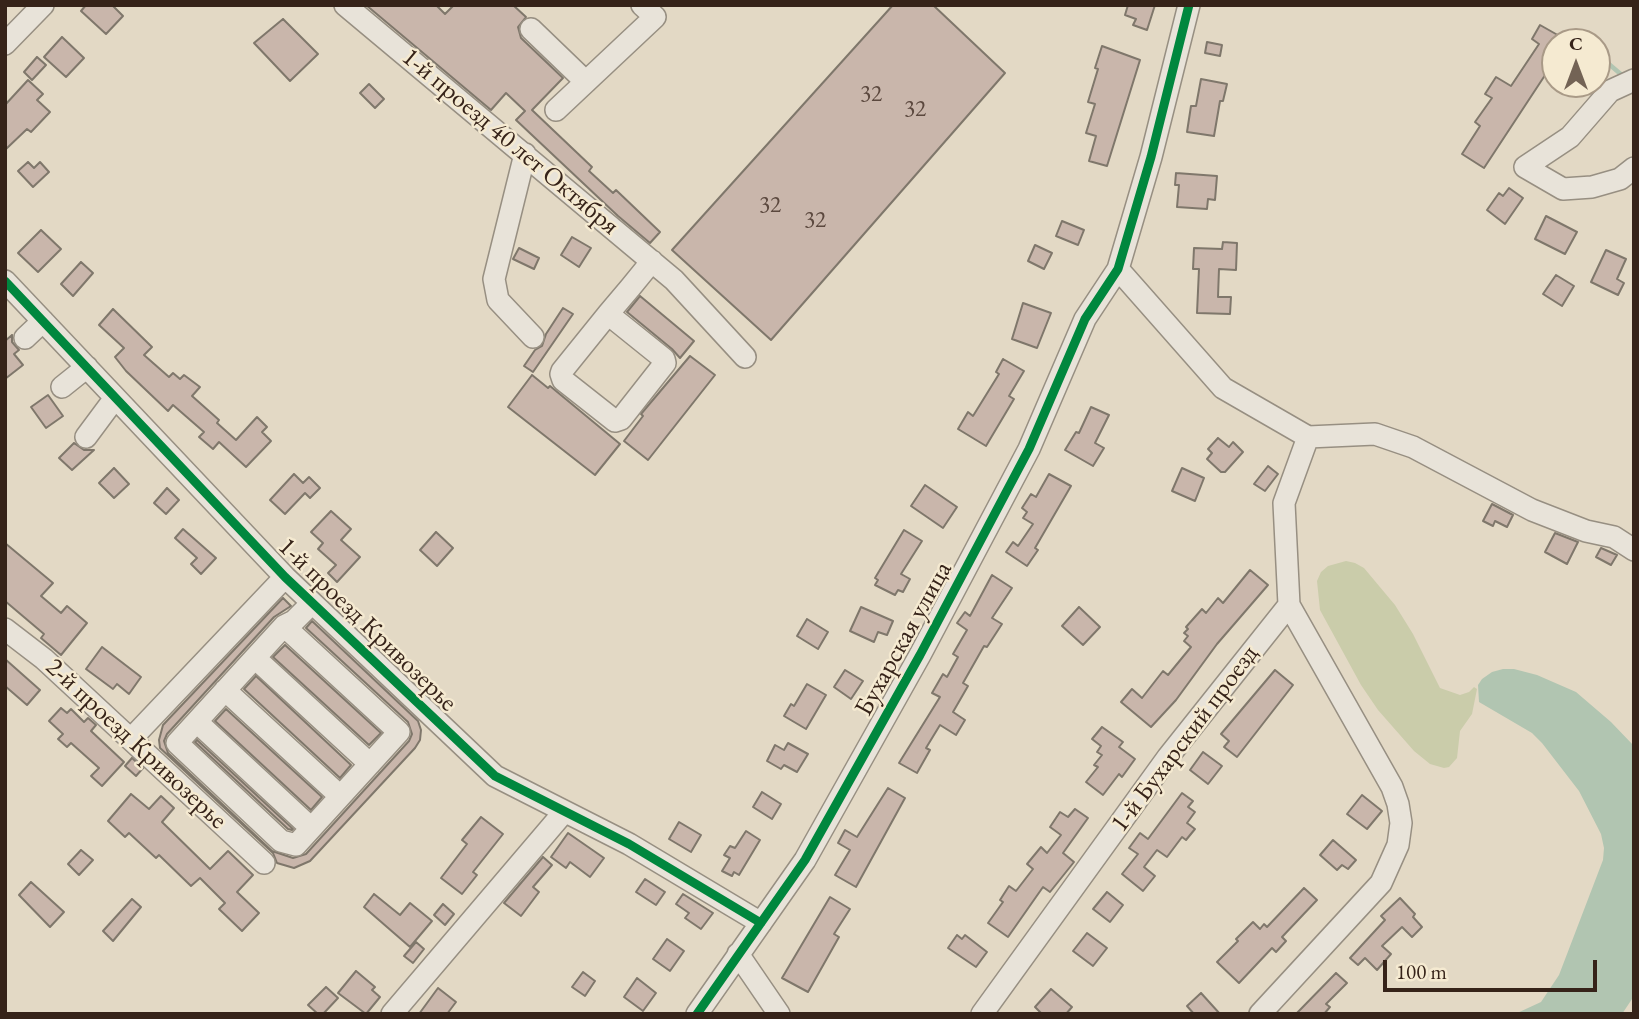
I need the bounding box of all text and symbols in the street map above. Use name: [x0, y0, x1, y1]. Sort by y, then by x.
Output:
north arrow: [1541, 28, 1611, 98]
text: С: [1569, 31, 1583, 56]
street label: 1-й проезд 40 лет Октября: [395, 42, 625, 242]
house number: 32: [860, 81, 882, 109]
house number: 32: [904, 96, 926, 124]
house number: 32: [759, 192, 781, 220]
house number: 32: [804, 207, 826, 235]
street label: 1-й проезд Кривозерье: [271, 532, 463, 718]
street label: Бухарская улица: [849, 556, 959, 722]
street label: 1-й Бухарский проезд: [1105, 639, 1265, 839]
street label: 2-й проезд Кривозерье: [39, 652, 233, 836]
scale bar: [1387, 946, 1600, 990]
text: 100 m: [1396, 958, 1447, 985]

